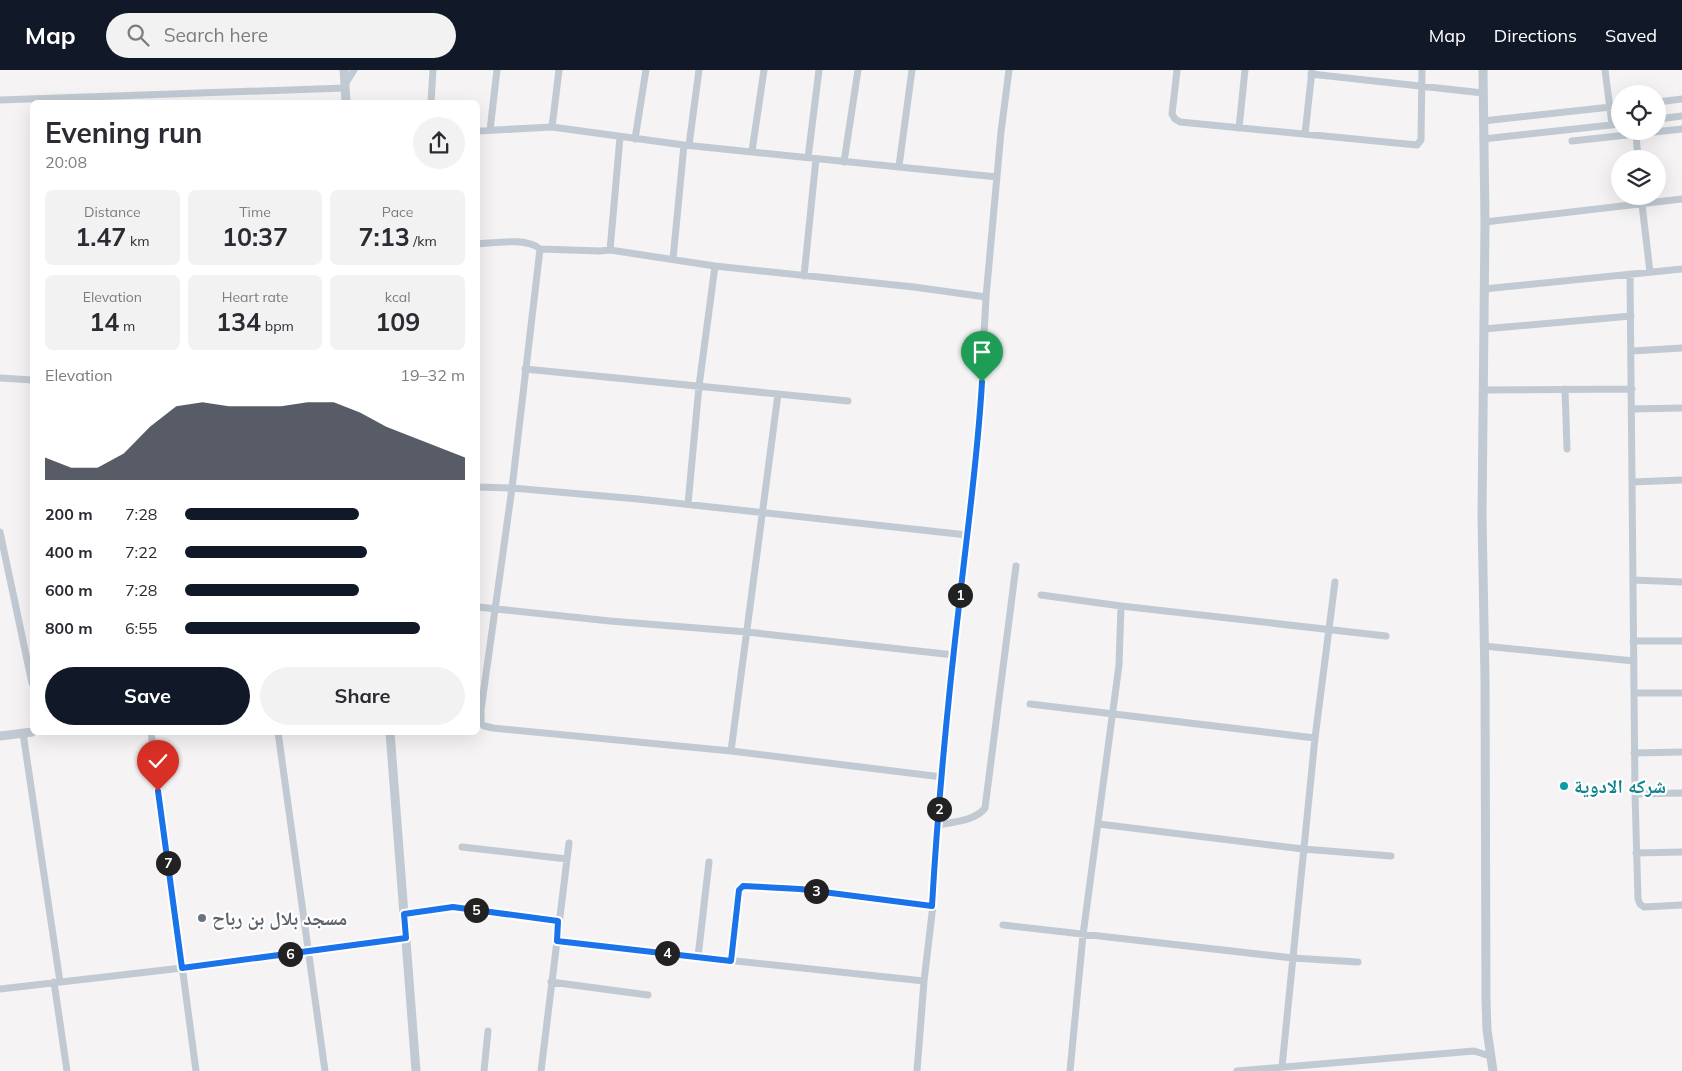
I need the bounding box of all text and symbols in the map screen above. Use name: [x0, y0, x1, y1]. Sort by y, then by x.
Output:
search box: [106, 13, 456, 58]
text: Map: [25, 20, 76, 50]
icon: search: [124, 21, 152, 49]
text: Search here: [164, 23, 268, 47]
text: Map: [1429, 24, 1466, 47]
text: Directions: [1494, 24, 1577, 47]
text: Saved: [1605, 24, 1657, 47]
map controls: [1611, 85, 1666, 205]
button: locate: [1611, 85, 1666, 140]
text: Evening run: [45, 115, 202, 150]
button: share: [413, 117, 465, 169]
button: layers: [1611, 150, 1666, 205]
text: 20:08: [45, 152, 87, 172]
text: Distance: [84, 203, 141, 221]
text: Time: [239, 203, 271, 221]
text: Pace: [382, 203, 413, 221]
text: 1.47: [75, 221, 126, 252]
text: 10:37: [222, 221, 288, 252]
text: 7:13: [359, 221, 410, 252]
text: km: [126, 232, 150, 250]
text: /km: [410, 232, 437, 250]
text: Elevation: [83, 288, 142, 306]
text: Heart rate: [222, 288, 288, 306]
text: kcal: [385, 288, 410, 306]
text: 14: [89, 306, 119, 337]
text: 134: [216, 306, 261, 337]
text: 109: [375, 306, 420, 337]
text: m: [119, 317, 135, 335]
text: bpm: [261, 317, 294, 335]
pin: [961, 331, 1003, 382]
icon: arrive: [968, 338, 996, 366]
text: Elevation: [45, 365, 113, 385]
text: 19–32 m: [400, 365, 465, 385]
text: 200 m: [45, 504, 93, 524]
text: 7:28: [125, 504, 157, 524]
text: 400 m: [45, 542, 93, 562]
text: 7:22: [125, 542, 157, 562]
text: 600 m: [45, 580, 93, 600]
text: 7:28: [125, 580, 157, 600]
pin: 1: [948, 582, 972, 608]
text: 1: [956, 586, 965, 604]
text: 800 m: [45, 618, 93, 638]
text: 6:55: [125, 618, 157, 638]
button: Save: [45, 667, 250, 725]
button: Share: [260, 667, 465, 725]
pin: [137, 740, 179, 791]
icon: check: [144, 747, 172, 775]
place label: شركه الادوية: [1574, 774, 1666, 798]
marker: شركه الادوية: [1558, 780, 1570, 792]
pin: 2: [926, 796, 952, 822]
text: 2: [935, 800, 944, 818]
pin: 7: [156, 850, 180, 876]
text: 7: [164, 854, 173, 872]
pin: 3: [804, 878, 828, 904]
text: 3: [812, 882, 821, 900]
pin: 5: [464, 898, 488, 922]
text: 5: [472, 901, 481, 919]
place label: مسجد بلال بن رباح: [212, 906, 347, 930]
marker: مسجد بلال بن رباح: [196, 912, 208, 924]
pin: 4: [654, 940, 680, 966]
pin: 6: [278, 942, 302, 966]
text: 4: [663, 944, 672, 962]
text: 6: [286, 945, 295, 963]

